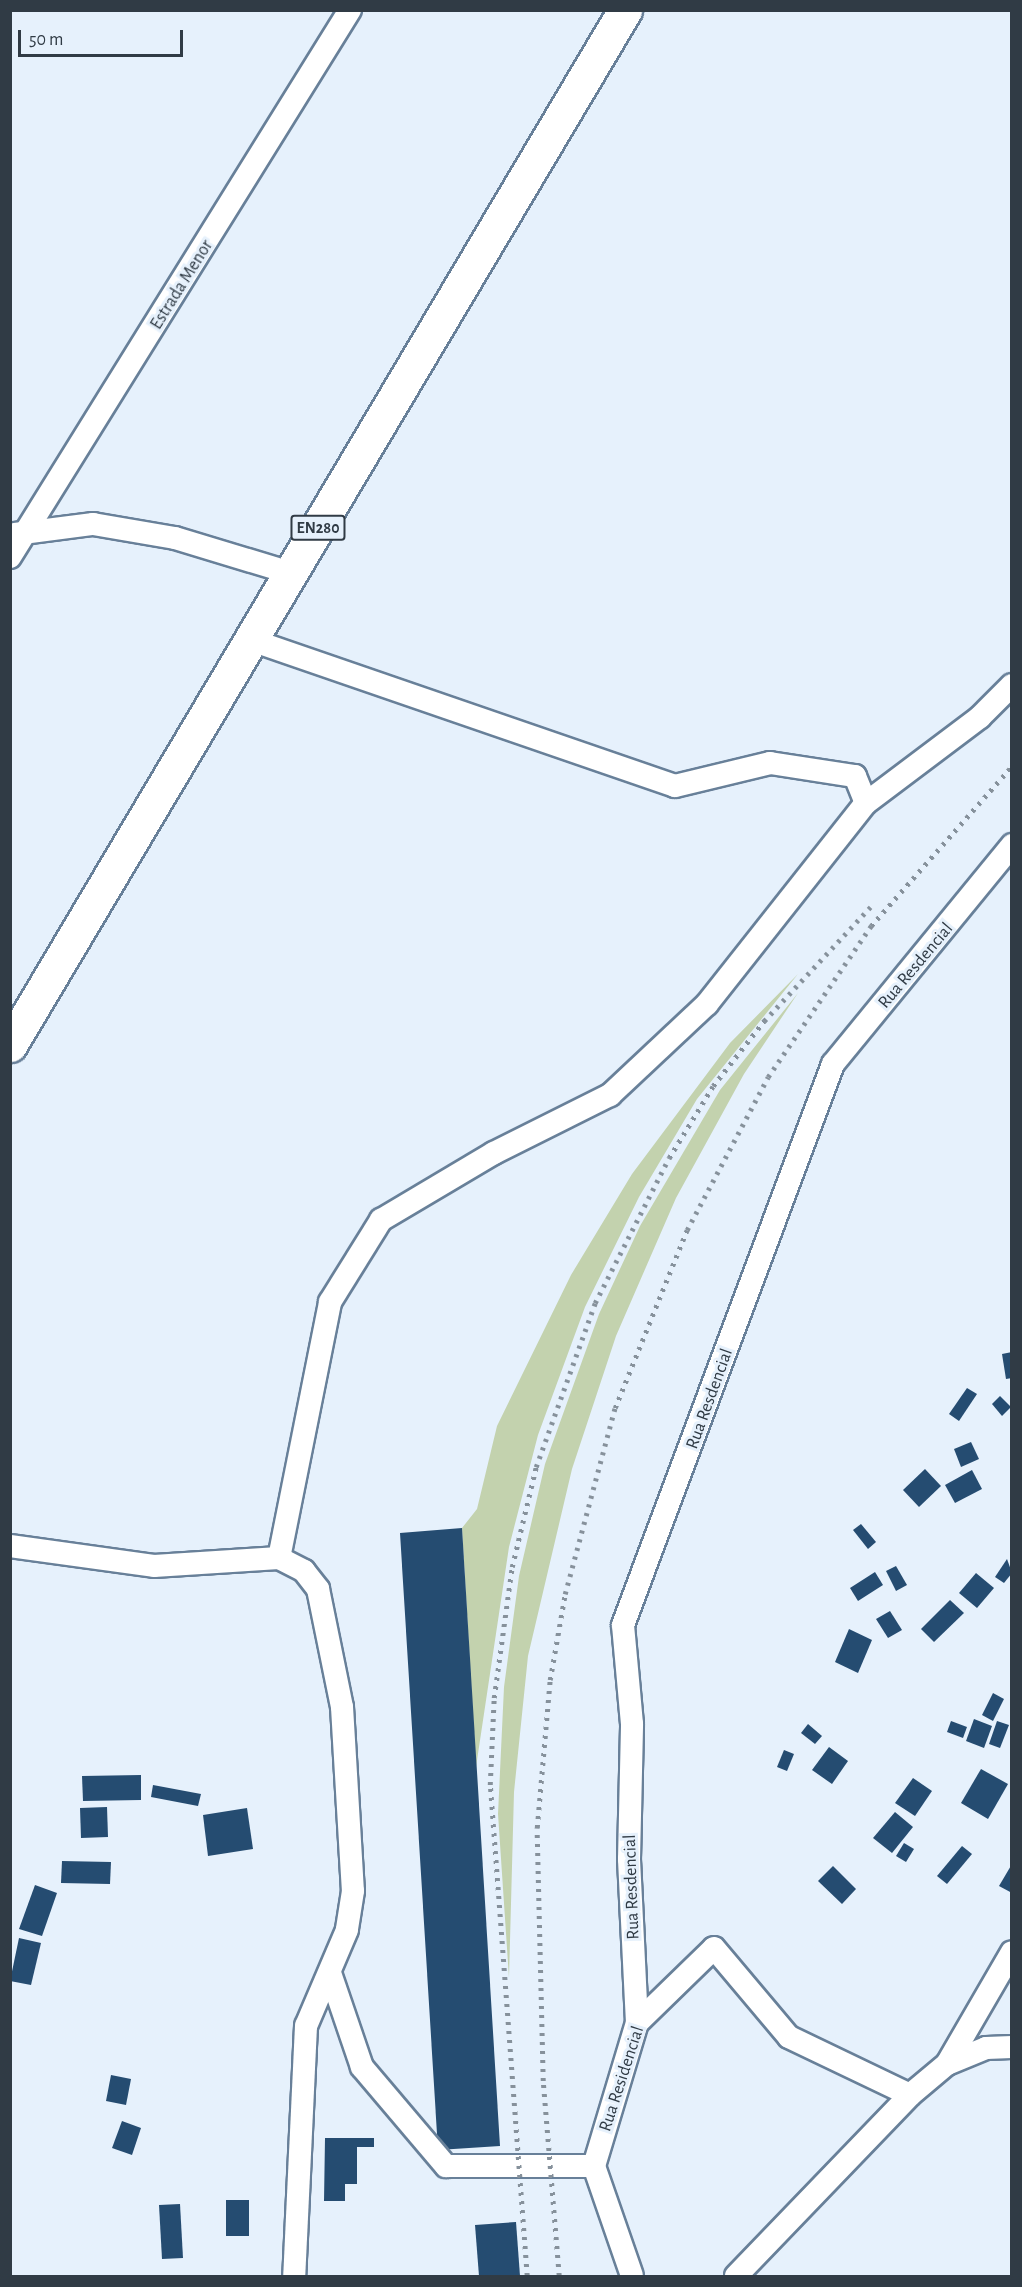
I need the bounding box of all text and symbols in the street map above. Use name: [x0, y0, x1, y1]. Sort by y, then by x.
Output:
scale bar: [21, 18, 186, 56]
text: 50 m: [29, 31, 63, 49]
street label: Estrada Menor: [146, 236, 218, 334]
road number: EN280: [290, 515, 346, 541]
street label: Rua Resdencial: [874, 919, 958, 1013]
street label: Rua Resdencial: [682, 1346, 738, 1452]
street label: Rua Resdencial: [619, 1834, 645, 1940]
street label: Rua Residencial: [595, 2023, 649, 2135]

